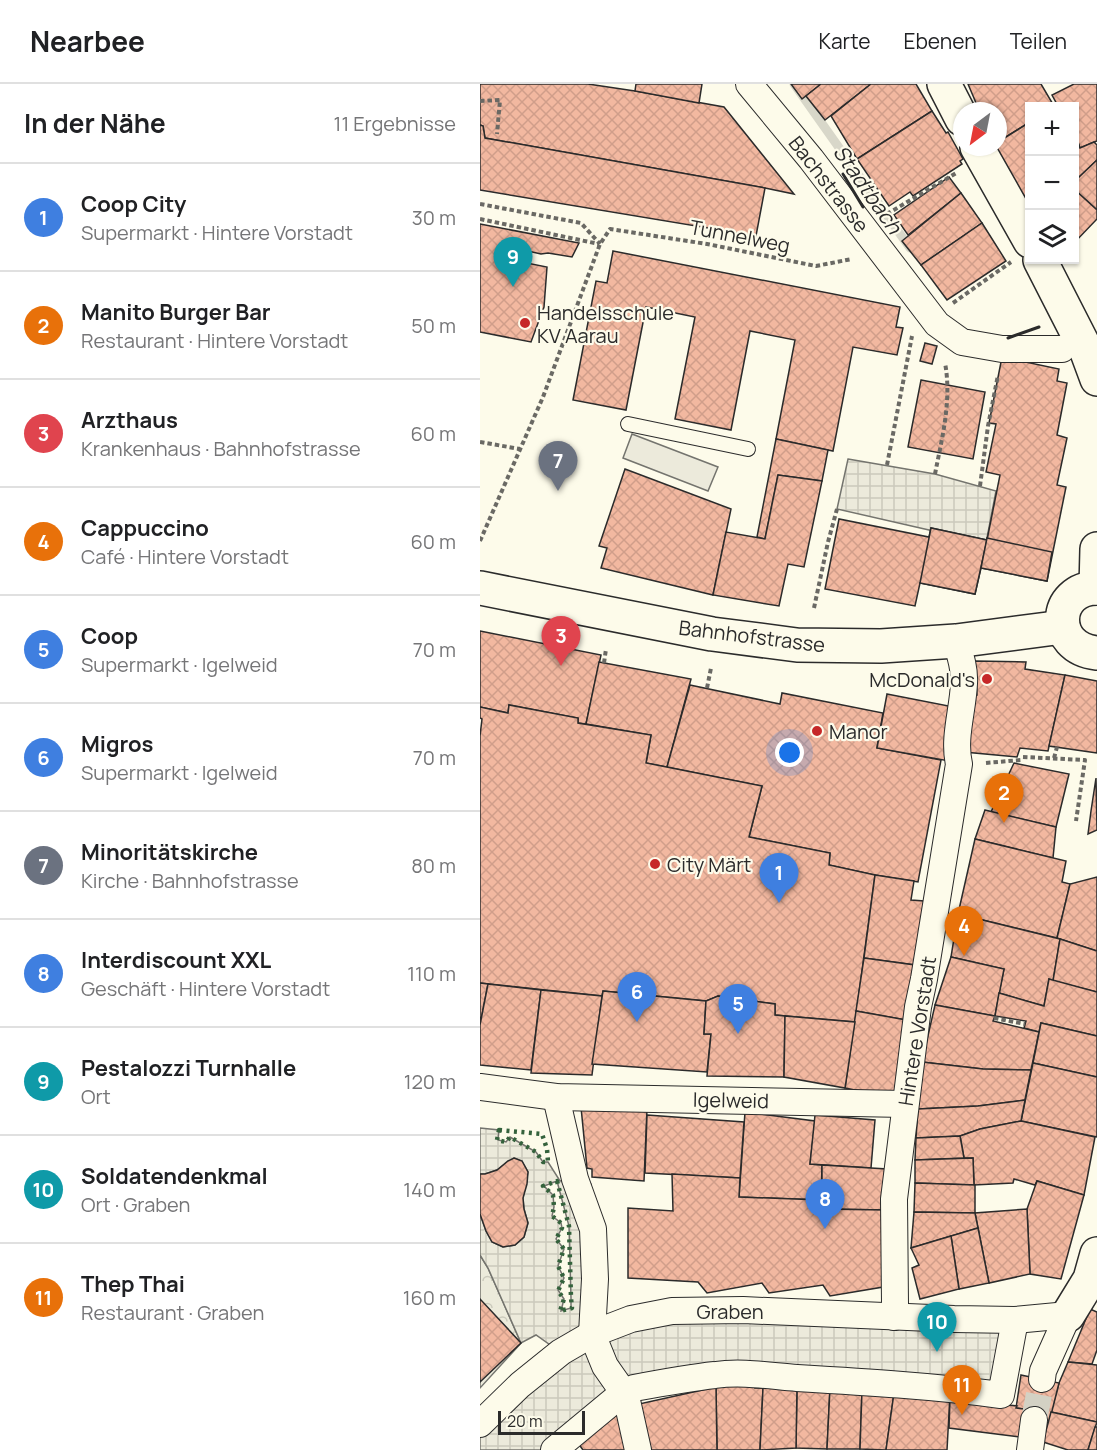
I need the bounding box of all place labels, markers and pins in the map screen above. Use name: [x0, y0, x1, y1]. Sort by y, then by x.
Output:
pin: 9: [494, 238, 532, 287]
place label: Handelsschule KV Aarau: [537, 299, 674, 349]
marker: Handelsschule KV Aarau: [518, 316, 532, 330]
pin: 7: [538, 442, 578, 491]
pin: 3: [542, 616, 580, 666]
place label: McDonald's: [869, 666, 975, 693]
marker: McDonald's: [980, 672, 994, 686]
place label: Manor: [829, 718, 888, 745]
marker: Manor: [810, 724, 824, 738]
pin: 2: [984, 774, 1024, 823]
place label: City Märt: [667, 851, 751, 878]
pin: 1: [760, 854, 798, 903]
marker: City Märt: [648, 857, 662, 871]
pin: 4: [944, 906, 984, 956]
pin: 6: [618, 972, 656, 1022]
pin: 5: [718, 984, 758, 1034]
pin: 8: [806, 1180, 844, 1229]
pin: 10: [918, 1302, 956, 1352]
pin: 11: [942, 1366, 982, 1415]

